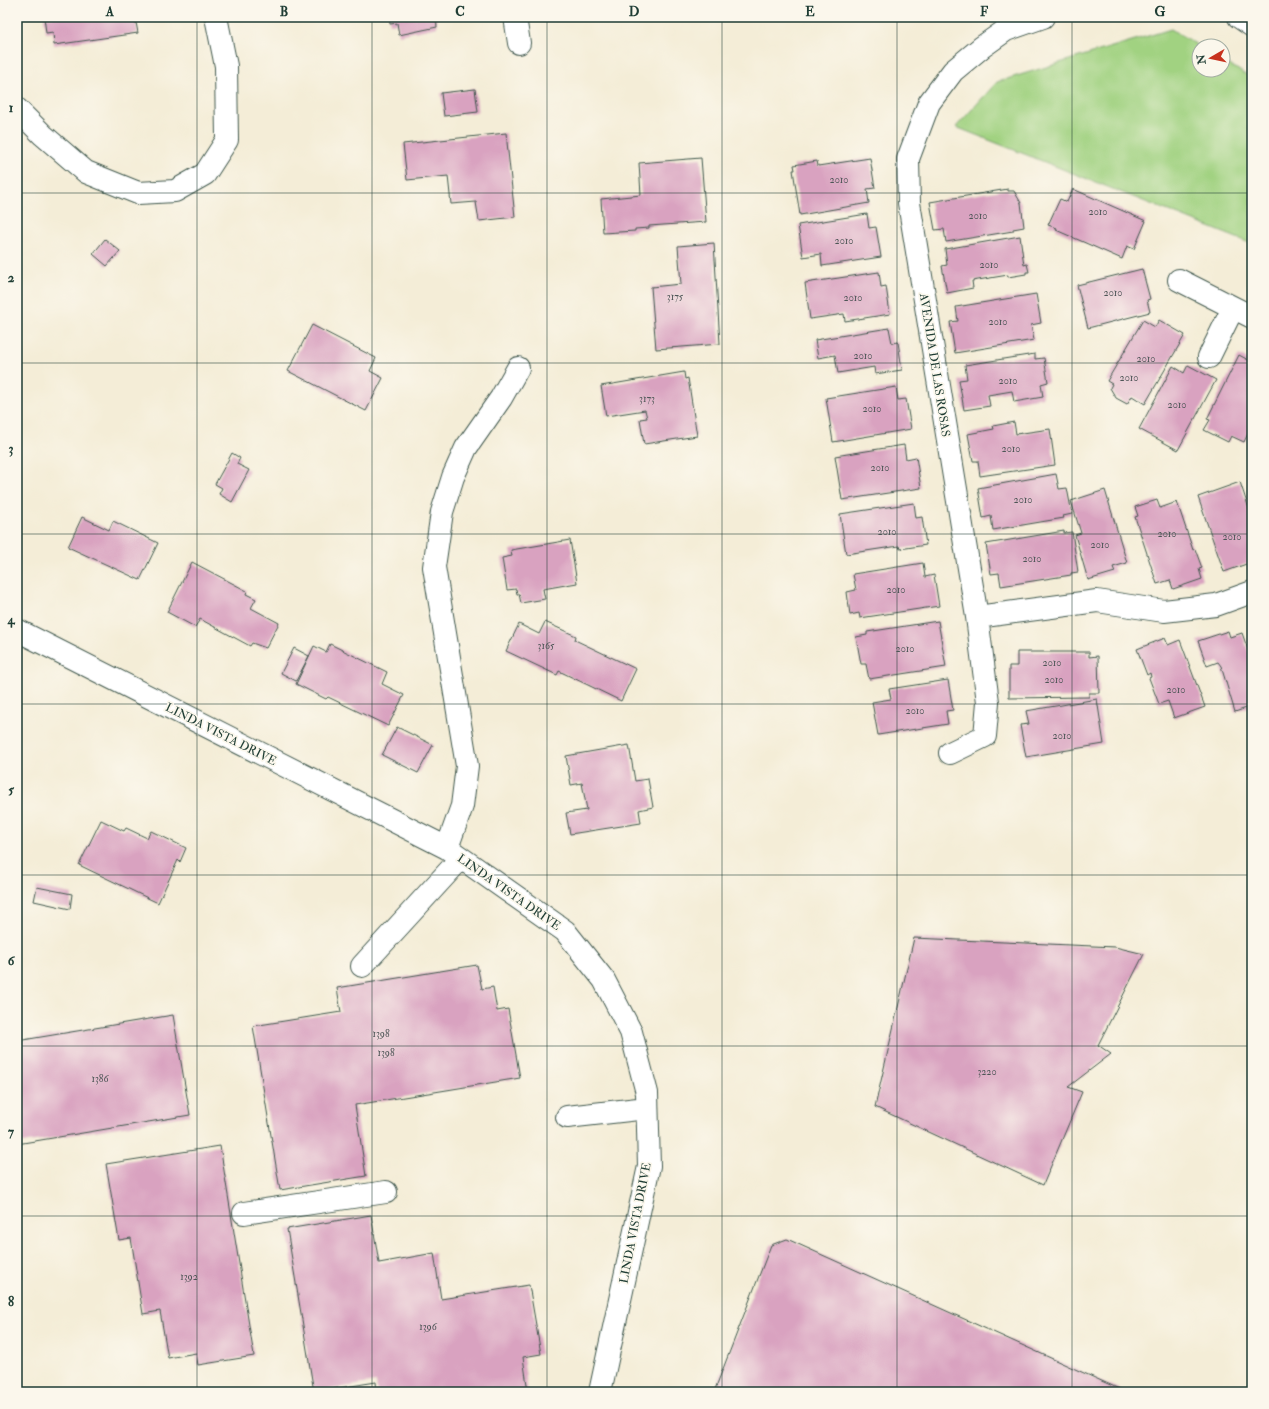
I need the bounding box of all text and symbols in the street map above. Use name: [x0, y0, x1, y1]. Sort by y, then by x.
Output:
text: A: [105, 4, 115, 20]
text: B: [280, 4, 288, 20]
text: C: [455, 4, 465, 20]
text: D: [629, 4, 640, 20]
text: E: [805, 4, 815, 20]
text: F: [980, 4, 989, 20]
text: G: [1155, 4, 1166, 20]
north arrow: [1191, 38, 1231, 78]
text: N: [1194, 52, 1209, 66]
text: 1: [9, 100, 14, 116]
house number: 2010: [830, 174, 848, 186]
house number: 2010: [1089, 206, 1107, 218]
house number: 2010: [969, 210, 987, 222]
house number: 2010: [835, 235, 853, 247]
house number: 2010: [980, 259, 998, 271]
text: 2: [8, 270, 15, 286]
house number: 2010: [1104, 287, 1122, 299]
house number: 3175: [667, 291, 684, 303]
street label: AVENIDA DE LAS ROSAS: [916, 291, 953, 438]
house number: 2010: [844, 292, 862, 304]
house number: 2010: [989, 316, 1007, 328]
house number: 2010: [854, 350, 872, 362]
house number: 2010: [1137, 353, 1155, 365]
house number: 2010: [1120, 372, 1138, 384]
house number: 2010: [999, 375, 1017, 387]
house number: 3173: [639, 393, 655, 405]
house number: 2010: [1168, 399, 1186, 411]
house number: 2010: [863, 403, 881, 415]
text: 3: [9, 441, 14, 457]
house number: 2010: [1002, 443, 1020, 455]
house number: 2010: [871, 462, 889, 474]
house number: 2010: [1014, 494, 1032, 506]
house number: 2010: [878, 526, 896, 538]
house number: 2010: [1158, 528, 1176, 540]
house number: 2010: [1223, 531, 1241, 543]
house number: 2010: [1091, 539, 1109, 551]
house number: 2010: [1023, 553, 1041, 565]
house number: 2010: [887, 584, 905, 596]
text: 4: [6, 612, 15, 628]
house number: 3165: [538, 640, 555, 652]
house number: 2010: [896, 643, 914, 655]
house number: 2010: [1043, 657, 1061, 669]
house number: 2010: [1045, 674, 1063, 686]
house number: 2010: [1167, 684, 1185, 696]
street label: LINDA VISTA DRIVE: [163, 700, 279, 769]
house number: 2010: [906, 705, 924, 717]
house number: 2010: [1053, 730, 1071, 742]
text: 5: [8, 782, 14, 798]
street label: LINDA VISTA DRIVE: [454, 851, 564, 934]
text: 6: [8, 953, 16, 969]
house number: 1398: [372, 1028, 390, 1040]
house number: 1398: [377, 1047, 395, 1059]
house number: 3220: [977, 1066, 997, 1078]
house number: 1386: [91, 1073, 110, 1085]
text: 7: [8, 1124, 15, 1140]
street label: LINDA VISTA DRIVE: [616, 1161, 655, 1285]
house number: 1392: [180, 1271, 198, 1283]
text: 8: [8, 1294, 14, 1310]
house number: 1396: [419, 1321, 438, 1333]

